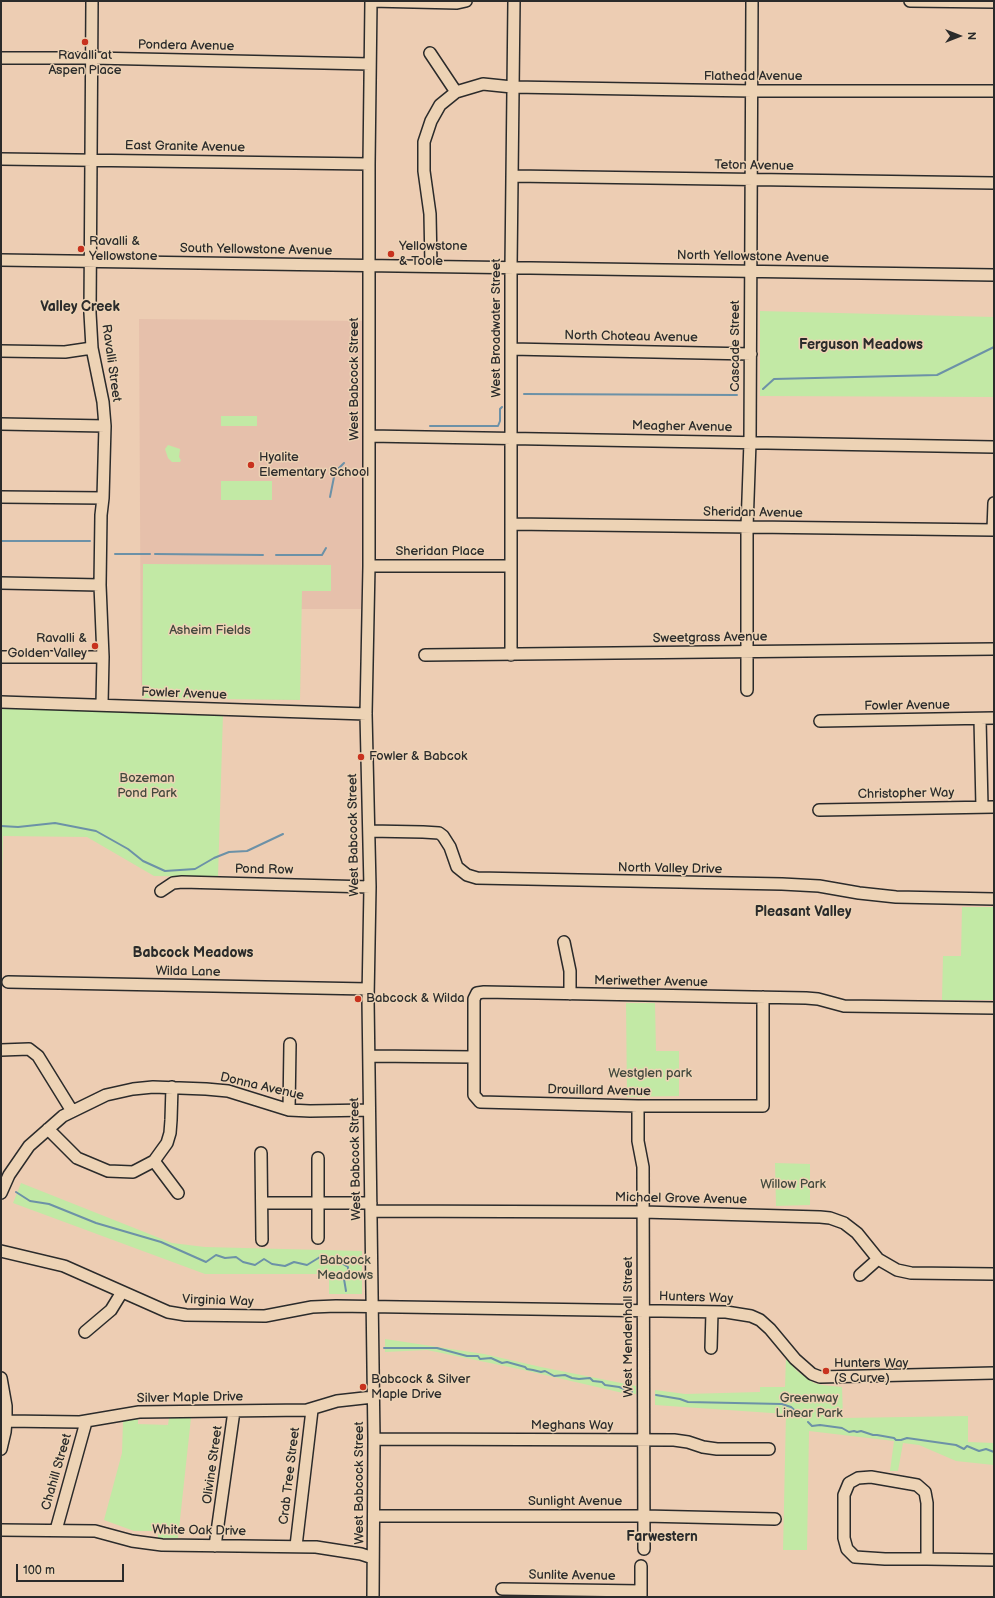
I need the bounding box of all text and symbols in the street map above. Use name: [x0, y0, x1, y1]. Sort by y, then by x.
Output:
north arrow: [939, 16, 979, 56]
text: N: [965, 32, 978, 40]
marker: Ravalli at Aspen Place: [80, 37, 90, 47]
street label: Pondera Avenue: [138, 37, 234, 55]
place label: Ravalli at Aspen Place: [49, 48, 121, 79]
street label: Flathead Avenue: [704, 69, 802, 85]
street label: East Granite Avenue: [125, 138, 245, 156]
street label: Teton Avenue: [714, 158, 794, 174]
place label: Ravalli & Yellowstone: [89, 234, 157, 265]
place label: Yellowstone & Toole: [399, 239, 467, 270]
street label: South Yellowstone Avenue: [180, 241, 332, 259]
marker: Ravalli & Yellowstone: [76, 244, 86, 254]
street label: North Yellowstone Avenue: [677, 248, 829, 266]
marker: Yellowstone & Toole: [386, 249, 396, 259]
street label: West Broadwater Street: [489, 259, 505, 397]
district label: Valley Creek: [40, 299, 120, 315]
street label: Cascade Street: [728, 300, 744, 392]
street label: West Babcock Street: [347, 317, 363, 441]
street label: Ravalli Street: [98, 323, 124, 403]
street label: North Choteau Avenue: [564, 328, 698, 346]
district label: Ferguson Meadows: [799, 337, 923, 353]
street label: Meagher Avenue: [632, 418, 732, 436]
place label: Hyalite Elementary School: [259, 450, 369, 481]
marker: Hyalite Elementary School: [246, 460, 256, 470]
street label: Sheridan Avenue: [703, 504, 803, 522]
street label: Sheridan Place: [395, 544, 485, 560]
park label: Asheim Fields: [169, 623, 251, 639]
street label: Sweetgrass Avenue: [652, 629, 768, 647]
place label: Ravalli & Golden Valley: [8, 631, 87, 662]
marker: Ravalli & Golden Valley: [90, 641, 100, 651]
street label: Fowler Avenue: [141, 685, 227, 703]
street label: Fowler Avenue: [864, 697, 950, 715]
place label: Fowler & Babcok: [369, 749, 467, 765]
marker: Fowler & Babcok: [356, 752, 366, 762]
park label: Bozeman Pond Park: [117, 771, 177, 802]
street label: West Babcock Street: [345, 773, 363, 897]
street label: Christopher Way: [858, 785, 954, 803]
street label: North Valley Drive: [618, 860, 722, 878]
street label: Pond Row: [235, 862, 293, 878]
district label: Pleasant Valley: [755, 904, 851, 920]
district label: Babcock Meadows: [133, 945, 253, 961]
street label: Wilda Lane: [155, 964, 221, 980]
street label: Meriwether Avenue: [594, 973, 708, 991]
place label: Babcock & Wilda: [366, 991, 465, 1007]
marker: Babcock & Wilda: [353, 994, 363, 1004]
park label: Westglen park: [608, 1066, 692, 1082]
street label: Donna Avenue: [218, 1070, 306, 1104]
street label: Drouillard Avenue: [547, 1082, 651, 1100]
street label: West Babcock Street: [347, 1097, 365, 1221]
park label: Willow Park: [760, 1177, 826, 1193]
street label: Michael Grove Avenue: [615, 1190, 747, 1208]
park label: Babcock Meadows: [317, 1253, 373, 1284]
street label: West Mendenhall Street: [621, 1256, 637, 1398]
street label: Hunters Way: [659, 1289, 733, 1307]
street label: Virginia Way: [182, 1292, 254, 1310]
place label: Hunters Way (S Curve): [834, 1356, 908, 1387]
marker: Hunters Way (S Curve): [821, 1366, 831, 1376]
place label: Babcock & Silver Maple Drive: [371, 1372, 470, 1403]
marker: Babcock & Silver Maple Drive: [358, 1382, 368, 1392]
street label: Silver Maple Drive: [137, 1389, 243, 1407]
park label: Greenway Linear Park: [775, 1391, 843, 1422]
street label: Meghans Way: [531, 1418, 613, 1434]
street label: West Babcock Street: [352, 1421, 368, 1545]
street label: Olivine Street: [200, 1425, 226, 1505]
street label: Crab Tree Street: [276, 1426, 304, 1526]
street label: Chahill Street: [39, 1432, 75, 1512]
street label: Sunlight Avenue: [528, 1494, 622, 1510]
street label: White Oak Drive: [152, 1522, 246, 1540]
district label: Farwestern: [626, 1529, 698, 1545]
scale bar: [18, 1556, 126, 1582]
text: 100 m: [23, 1563, 55, 1578]
street label: Sunlite Avenue: [528, 1567, 616, 1585]

